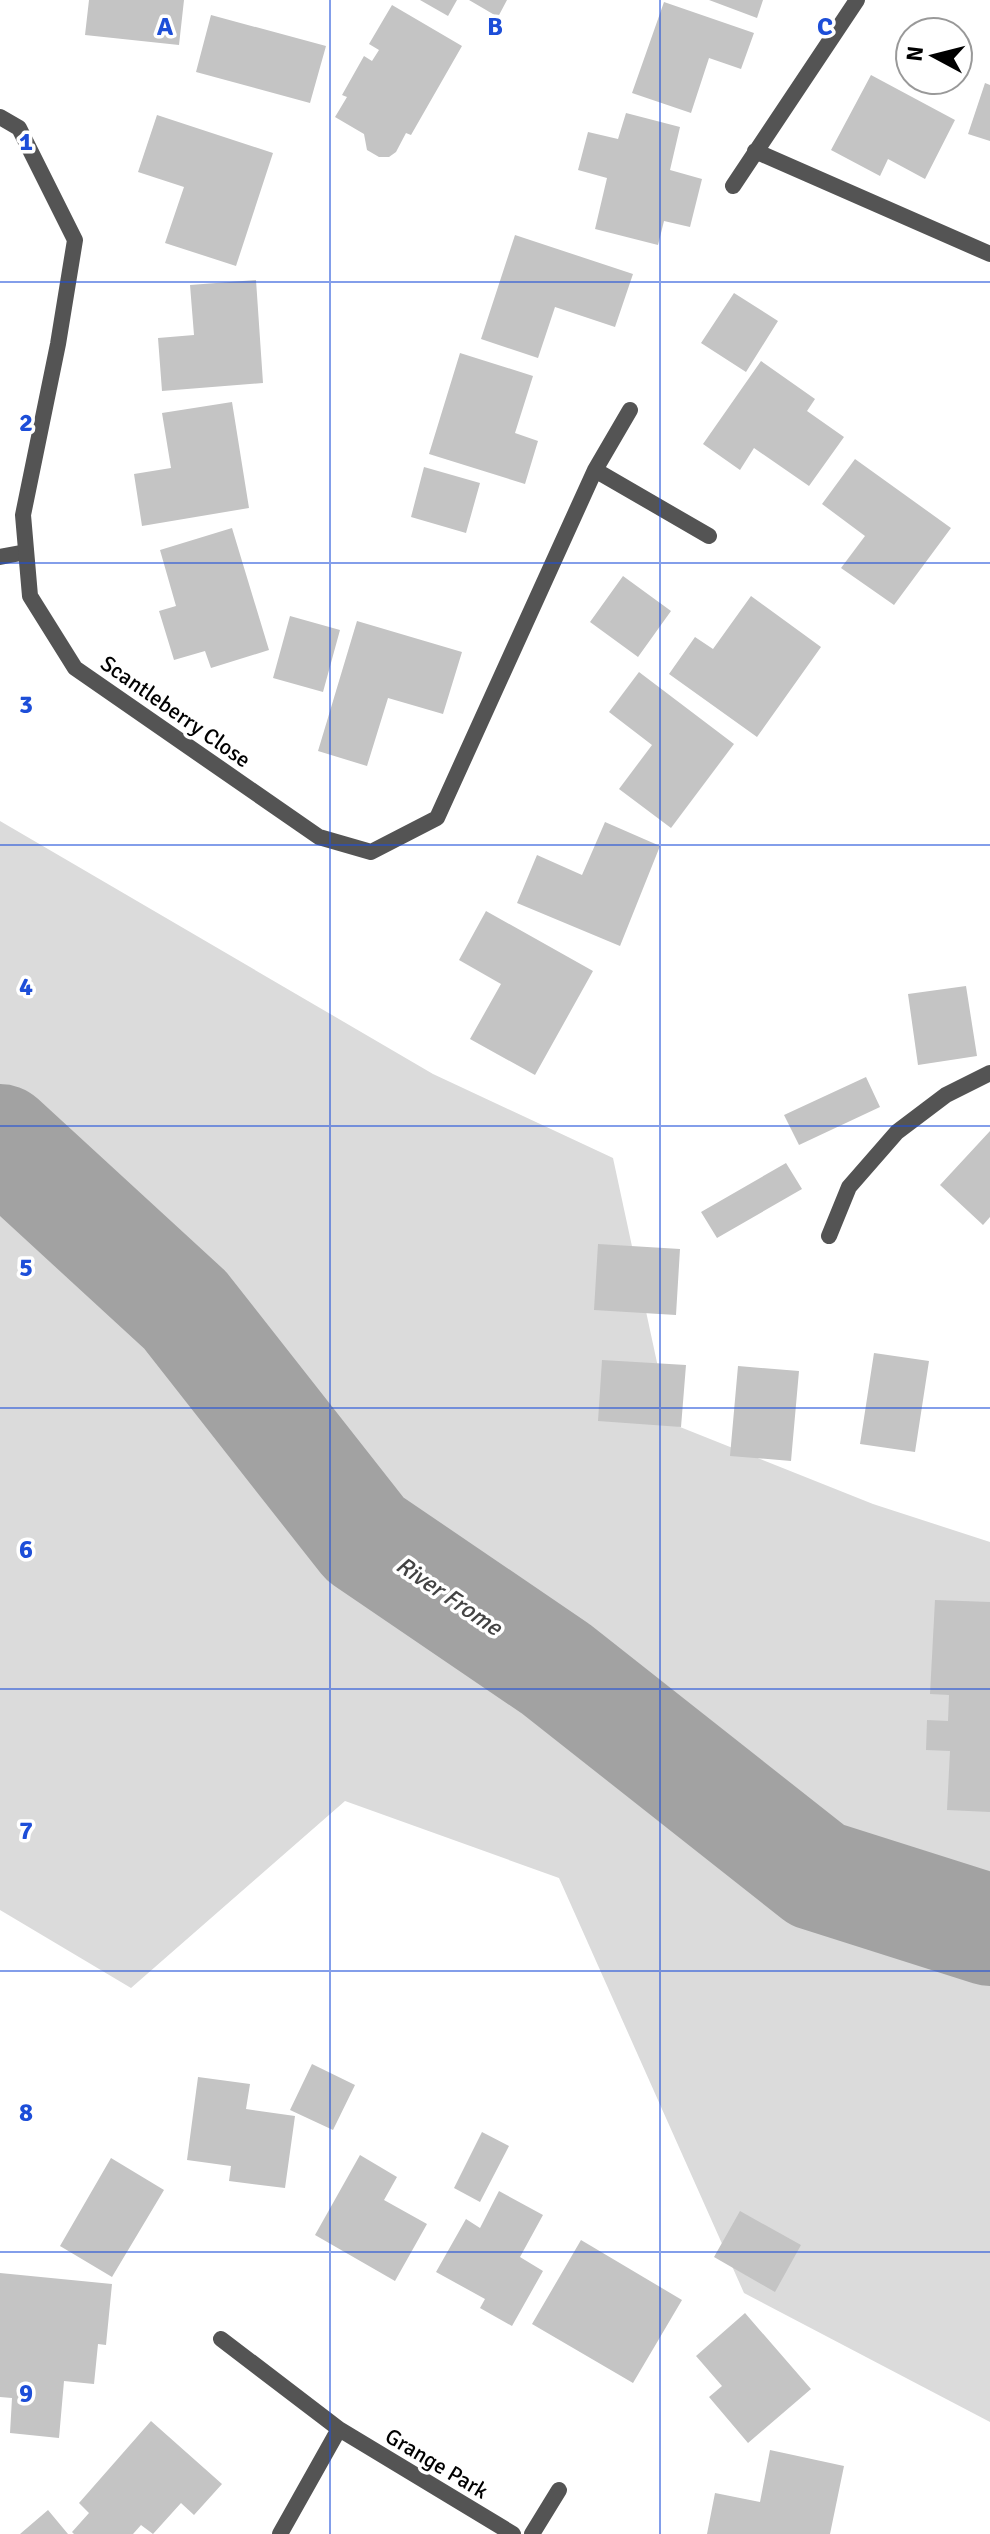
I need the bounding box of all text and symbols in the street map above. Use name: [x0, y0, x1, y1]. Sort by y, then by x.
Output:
text: A: [157, 11, 174, 43]
text: B: [487, 11, 503, 43]
text: C: [817, 11, 833, 43]
north arrow: [894, 16, 974, 96]
text: N: [900, 44, 929, 63]
text: 1: [19, 126, 33, 158]
text: 2: [19, 407, 33, 439]
street label: Scantleberry Close: [96, 650, 256, 773]
text: 3: [19, 689, 33, 721]
text: 4: [19, 971, 33, 1003]
text: 5: [19, 1252, 33, 1284]
text: 6: [19, 1534, 33, 1566]
water label: River Frome: [390, 1550, 509, 1643]
text: 7: [19, 1815, 33, 1847]
text: 8: [19, 2097, 33, 2129]
text: 9: [19, 2378, 33, 2410]
street label: Grange Park: [381, 2422, 493, 2505]

